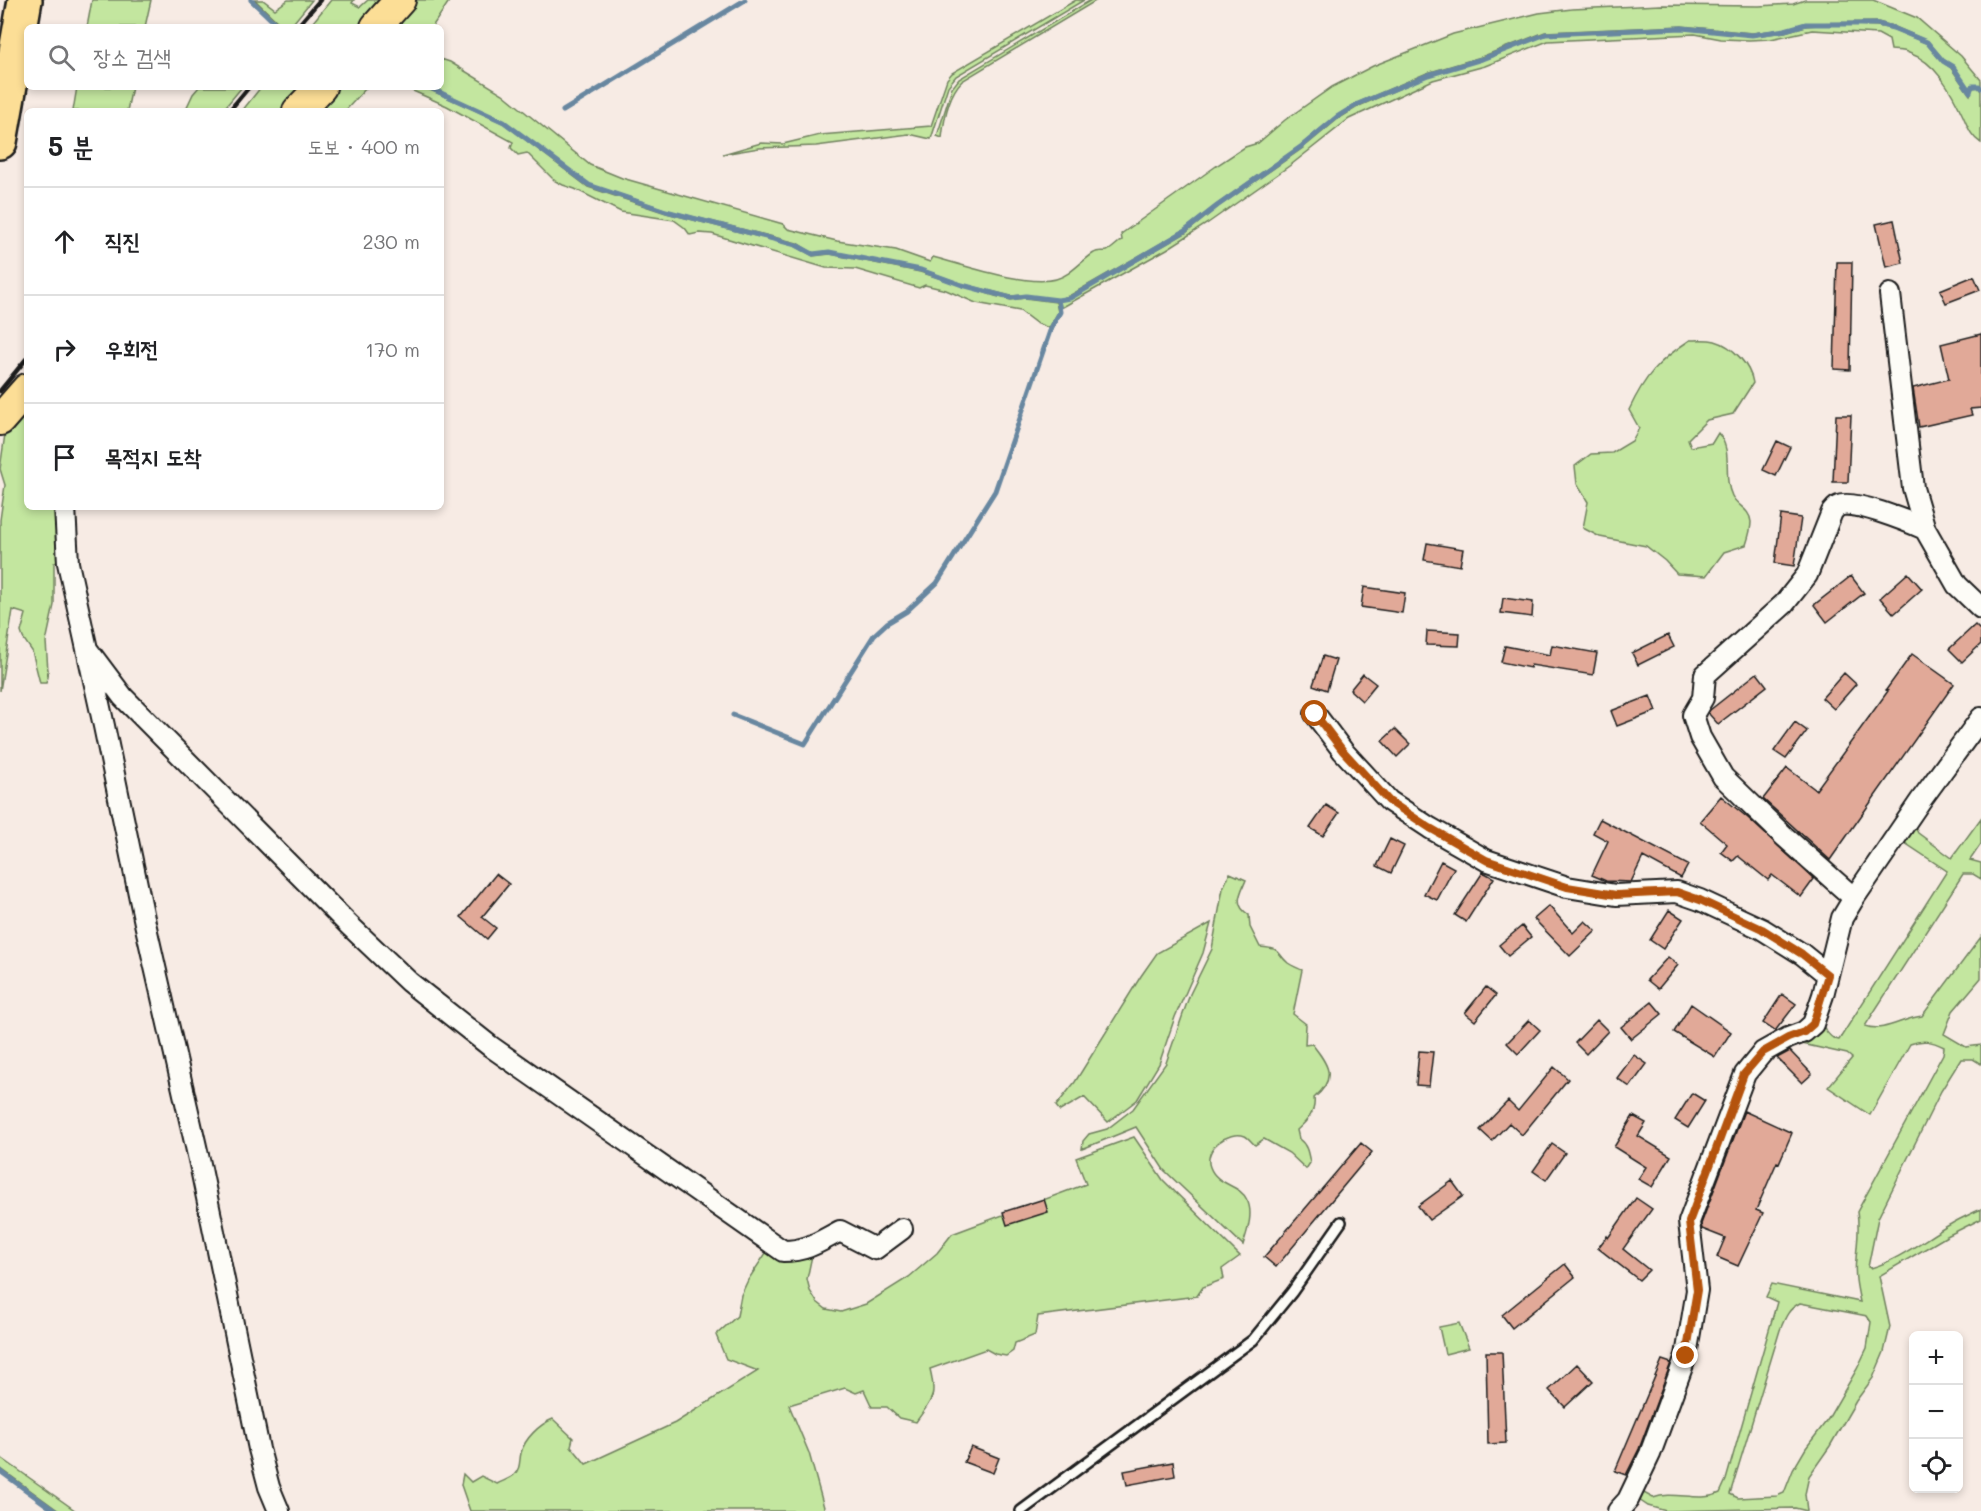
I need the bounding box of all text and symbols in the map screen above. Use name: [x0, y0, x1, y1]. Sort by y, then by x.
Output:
search box: [24, 24, 444, 90]
icon: search: [45, 41, 78, 74]
text: 장소 검색: [93, 42, 171, 71]
text: 5 분: [48, 129, 93, 163]
text: 도보 · 400 m: [308, 133, 420, 159]
icon: ahead: [48, 225, 81, 258]
text: 직진: [105, 226, 140, 255]
text: 230 m: [362, 228, 420, 254]
icon: right: [48, 333, 81, 366]
text: 우회전: [105, 334, 158, 363]
text: 170 m: [365, 336, 420, 362]
icon: arrive: [48, 441, 81, 474]
text: 목적지 도착: [105, 442, 201, 471]
route start: [1301, 700, 1327, 726]
map controls: [1909, 1331, 1963, 1493]
button: +: [1909, 1331, 1963, 1385]
route end: [1672, 1342, 1698, 1368]
button: −: [1909, 1385, 1963, 1439]
button: locate: [1909, 1439, 1963, 1493]

